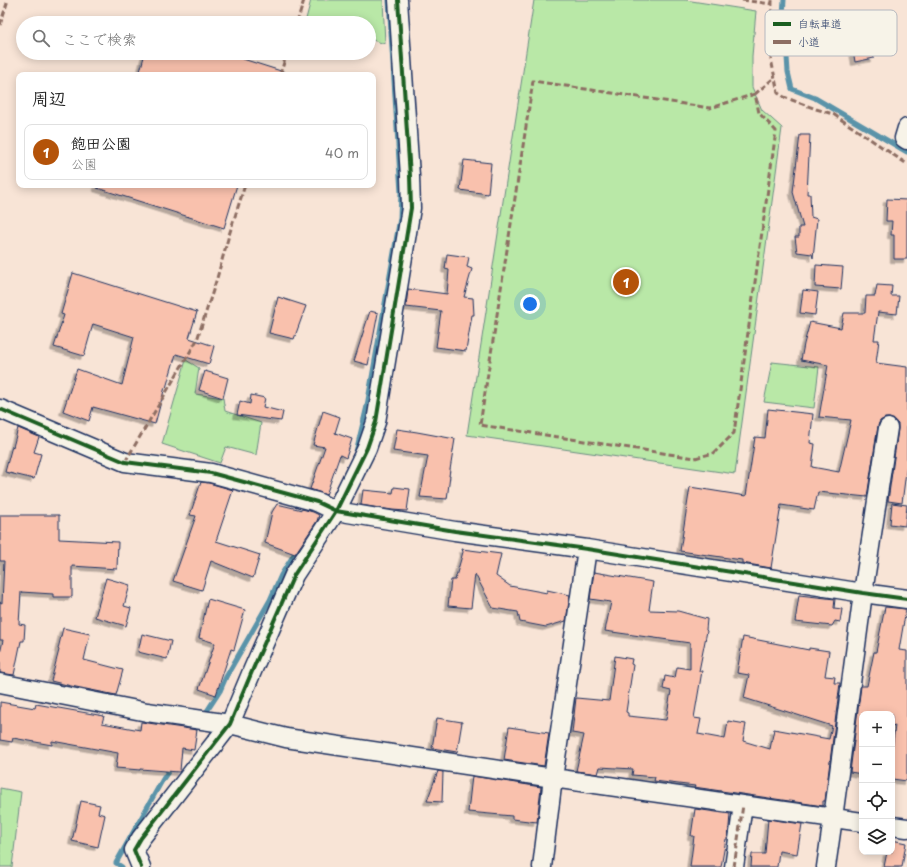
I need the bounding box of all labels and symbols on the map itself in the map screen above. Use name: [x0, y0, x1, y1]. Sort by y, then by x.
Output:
legend: [765, 10, 897, 56]
text: 自転車道: [798, 15, 842, 32]
text: 小道: [798, 33, 820, 50]
pin: 1: [613, 267, 639, 297]
your location: [520, 294, 540, 314]

